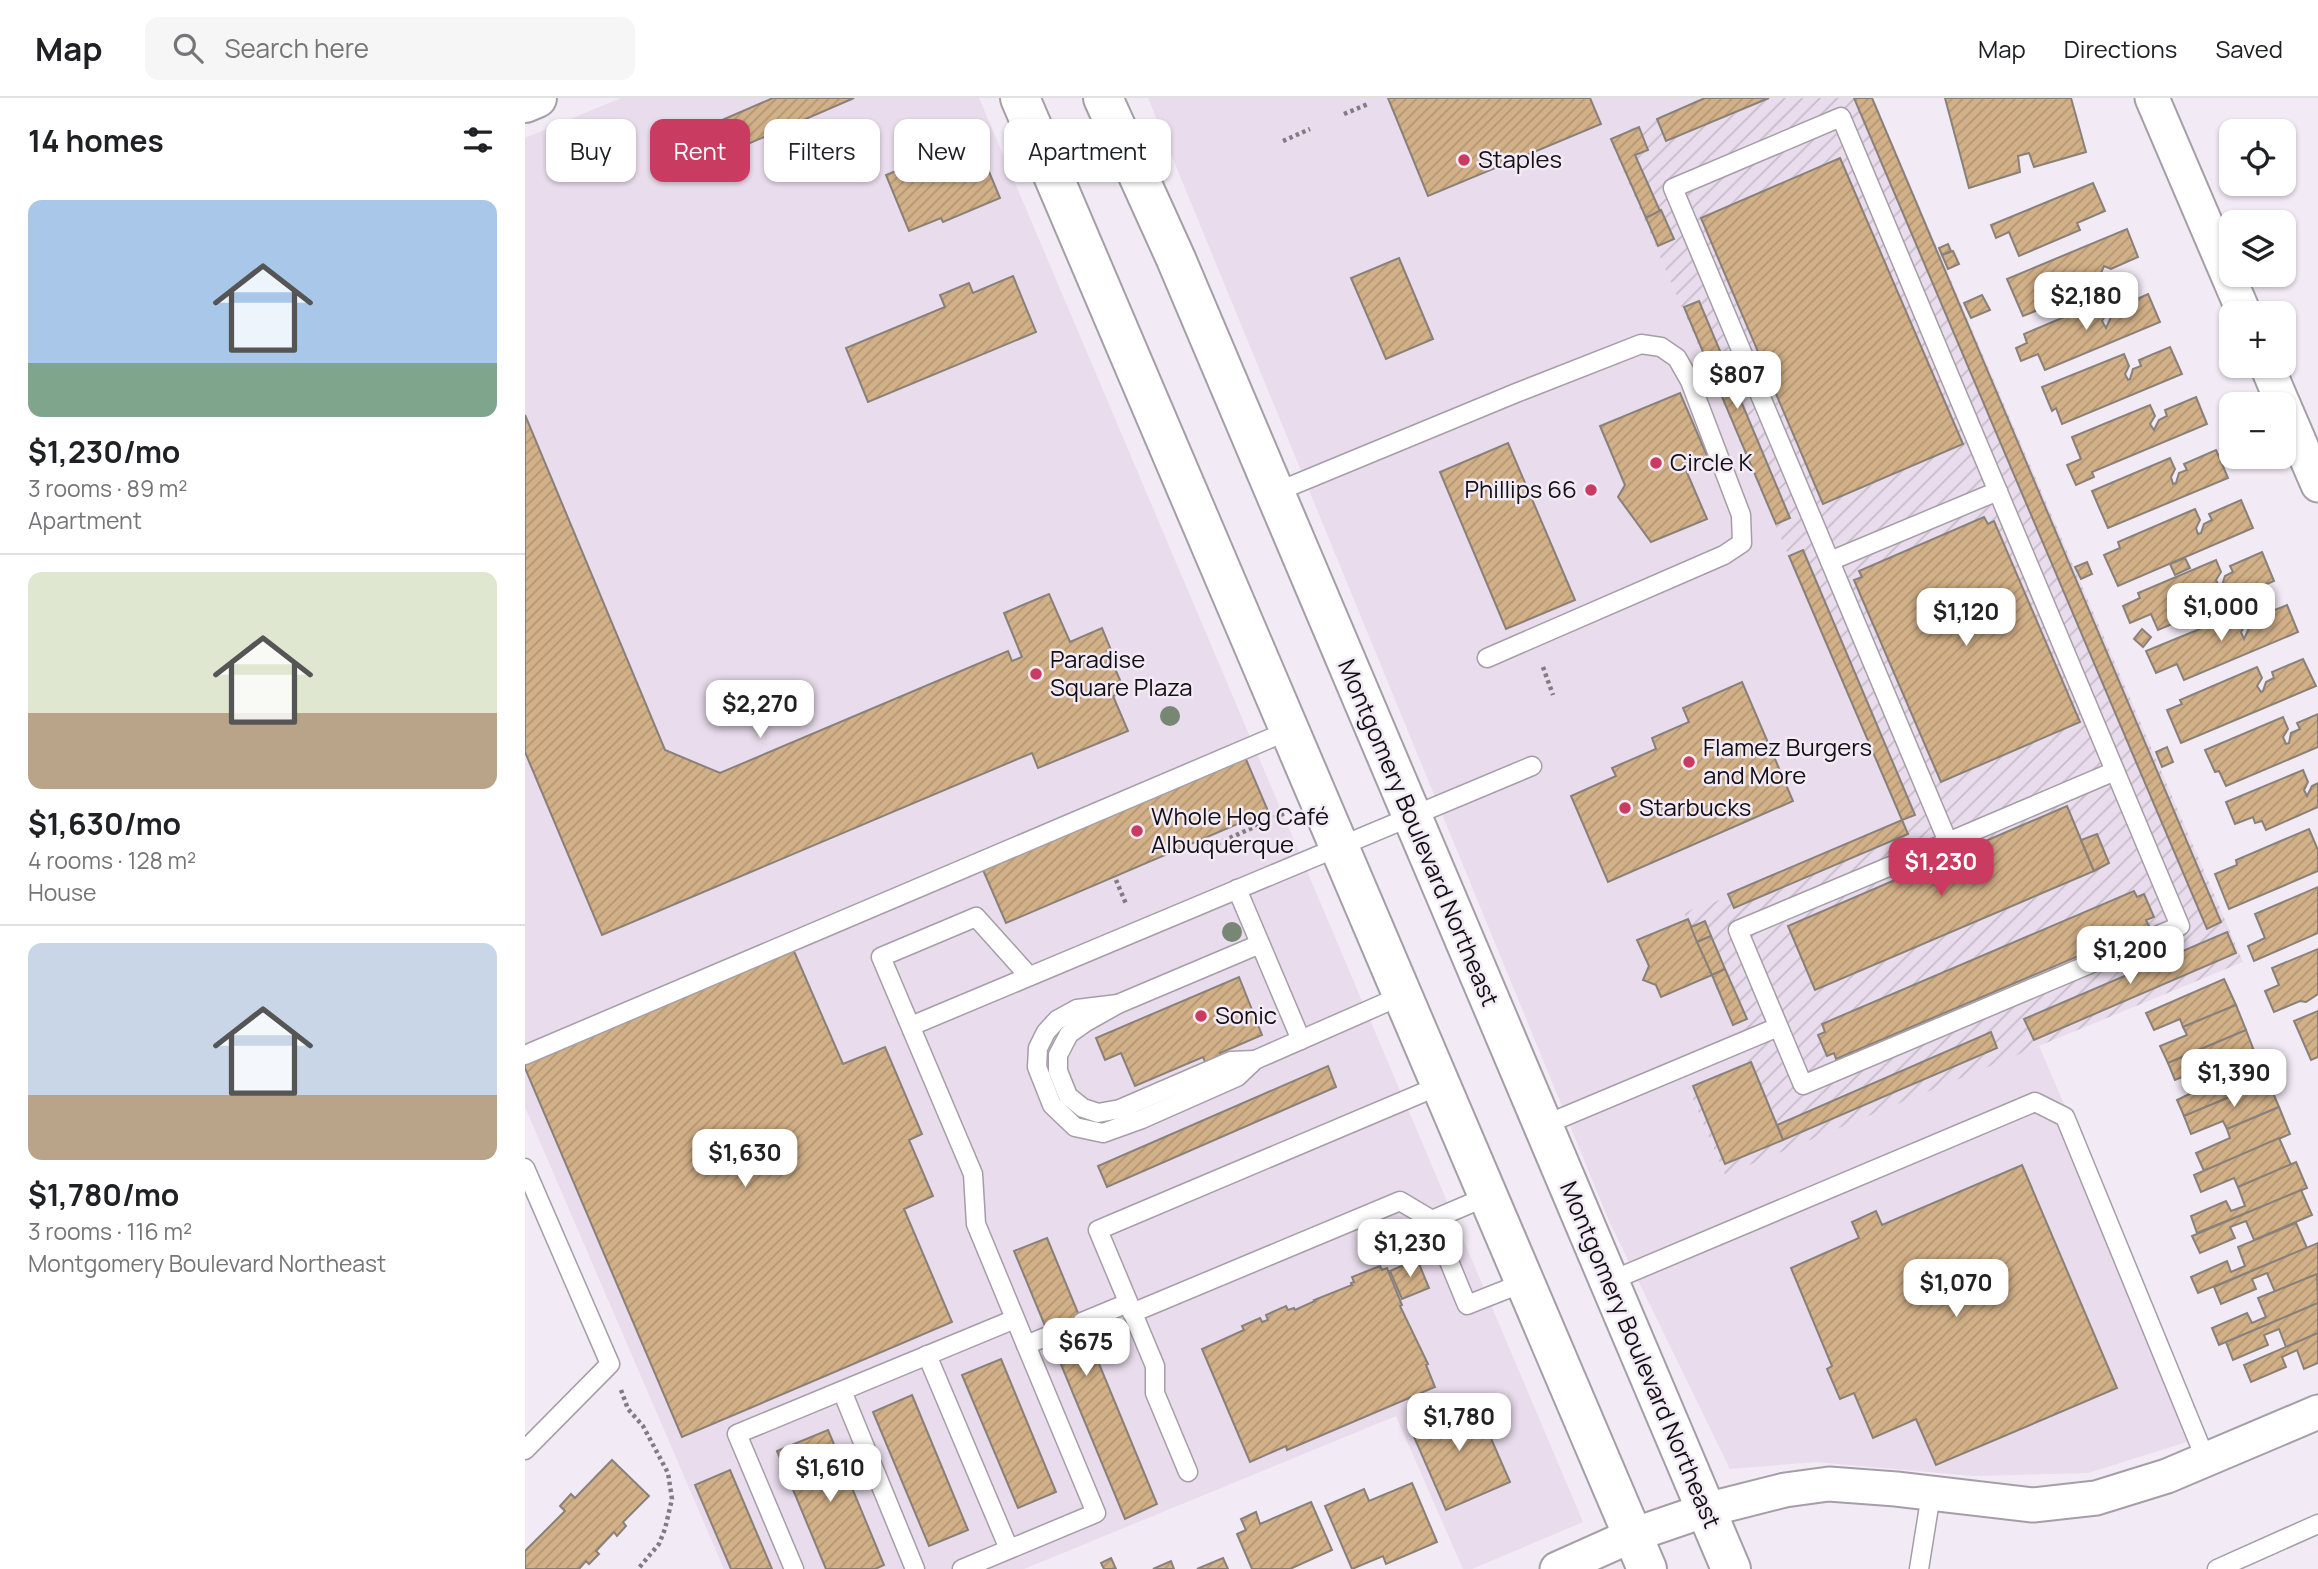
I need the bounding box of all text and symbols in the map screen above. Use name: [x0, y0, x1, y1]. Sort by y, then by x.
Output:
search box: [145, 17, 635, 80]
text: Map: [35, 26, 103, 71]
icon: search: [169, 29, 207, 67]
text: Search here: [225, 30, 369, 66]
text: Map: [1978, 32, 2026, 65]
text: Directions: [2064, 32, 2177, 65]
text: Saved: [2215, 32, 2283, 65]
chip: Buy: [546, 119, 636, 182]
chip: Rent: [650, 119, 750, 182]
chip: Filters: [764, 119, 880, 182]
chip: New: [894, 119, 990, 182]
chip: Apartment: [1004, 119, 1171, 182]
map controls: [2219, 119, 2296, 469]
button: locate: [2219, 119, 2296, 196]
text: 14 homes: [28, 120, 164, 161]
icon: filters: [459, 121, 497, 159]
place label: Staples: [1478, 142, 1562, 175]
marker: Staples: [1456, 152, 1472, 168]
button: layers: [2219, 210, 2296, 287]
icon: home: [200, 245, 326, 371]
pin: $2,180: [2029, 272, 2143, 332]
text: $2,180: [2050, 279, 2122, 311]
button: +: [2219, 301, 2296, 378]
pin: $807: [1696, 352, 1778, 411]
text: $807: [1709, 358, 1765, 390]
button: −: [2219, 392, 2296, 469]
text: $1,230/mo: [28, 431, 180, 472]
place label: Circle K: [1670, 445, 1754, 478]
marker: Circle K: [1648, 455, 1664, 471]
text: 3 rooms · 89 m²: [28, 472, 188, 504]
place label: Phillips 66: [1465, 472, 1577, 505]
marker: Phillips 66: [1583, 482, 1599, 498]
text: Apartment: [28, 504, 142, 536]
pin: $1,000: [2164, 584, 2278, 643]
pin: $1,120: [1909, 588, 2023, 648]
text: $1,000: [2183, 590, 2259, 622]
text: $1,120: [1933, 595, 1999, 627]
icon: home: [200, 617, 326, 743]
place label: Paradise Square Plaza: [1050, 642, 1193, 703]
street label: Montgomery Boulevard Northeast: [1331, 654, 1508, 1011]
marker: Paradise Square Plaza: [1028, 666, 1044, 682]
pin: $2,270: [703, 680, 817, 740]
text: $2,270: [722, 687, 798, 719]
place label: Flamez Burgers and More: [1703, 730, 1872, 791]
marker: Flamez Burgers and More: [1681, 754, 1697, 770]
place label: Starbucks: [1639, 790, 1751, 823]
place label: Whole Hog Café Albuquerque: [1151, 799, 1329, 860]
marker: Starbucks: [1617, 800, 1633, 816]
text: $1,630/mo: [28, 803, 181, 844]
marker: Whole Hog Café Albuquerque: [1129, 823, 1145, 839]
pin: $1,230: [1884, 838, 1998, 898]
text: 4 rooms · 128 m²: [28, 844, 196, 876]
text: $1,230: [1905, 845, 1977, 877]
text: House: [28, 876, 97, 908]
pin: $1,200: [2073, 926, 2187, 986]
text: $1,200: [2093, 933, 2167, 965]
icon: home: [200, 988, 326, 1114]
place label: Sonic: [1215, 998, 1277, 1031]
marker: Sonic: [1193, 1008, 1209, 1024]
pin: $1,390: [2177, 1049, 2291, 1109]
text: $1,390: [2197, 1056, 2271, 1088]
pin: $1,630: [688, 1130, 802, 1189]
text: $1,630: [708, 1136, 782, 1168]
text: $1,780/mo: [28, 1174, 179, 1215]
street label: Montgomery Boulevard Northeast: [1553, 1176, 1730, 1533]
text: 3 rooms · 116 m²: [28, 1215, 192, 1247]
pin: $1,230: [1353, 1220, 1467, 1279]
text: $1,230: [1374, 1226, 1446, 1258]
text: Montgomery Boulevard Northeast: [28, 1247, 386, 1279]
pin: $1,070: [1899, 1260, 2013, 1319]
text: $1,070: [1919, 1266, 1993, 1298]
pin: $675: [1045, 1318, 1127, 1378]
text: $675: [1059, 1325, 1113, 1357]
pin: $1,780: [1402, 1394, 1516, 1453]
text: $1,780: [1423, 1400, 1495, 1432]
pin: $1,610: [773, 1444, 887, 1504]
text: $1,610: [795, 1451, 865, 1483]

